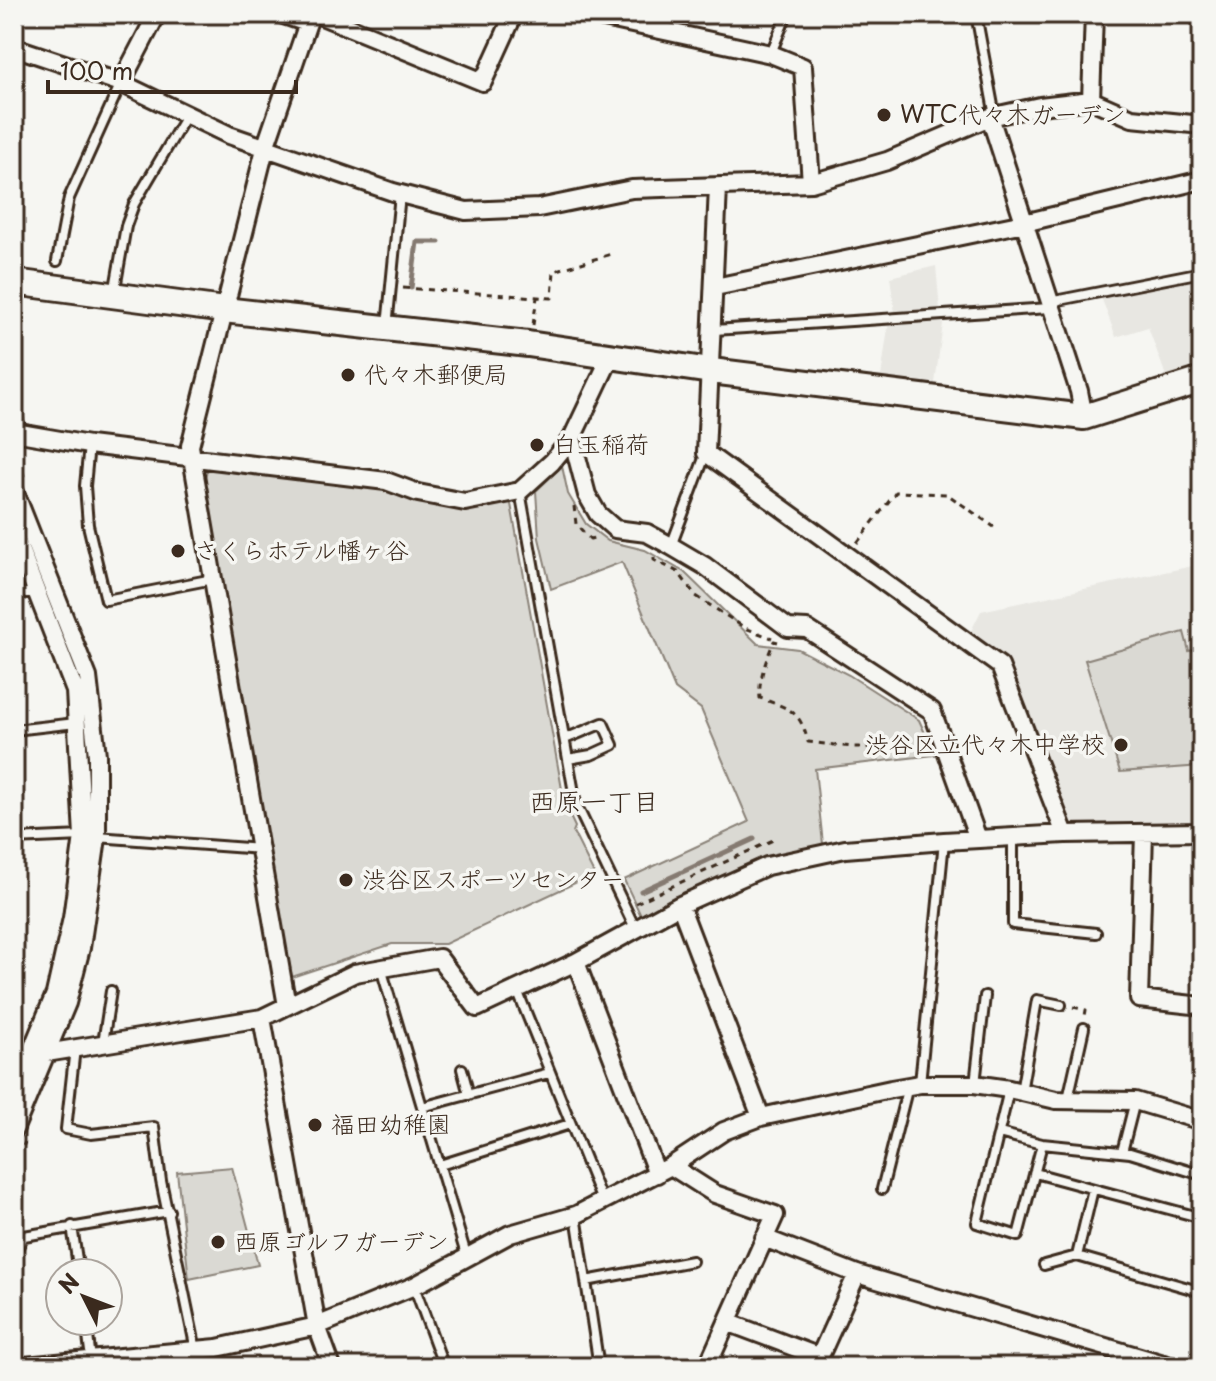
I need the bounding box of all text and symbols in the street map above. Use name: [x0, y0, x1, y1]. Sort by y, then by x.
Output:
scale bar: [48, 44, 296, 94]
text: 100 m: [60, 52, 133, 88]
place label: WTC代々木ガーデン: [900, 95, 1126, 131]
marker: WTC代々木ガーデン: [875, 106, 893, 124]
place label: 代々木郵便局: [364, 355, 508, 391]
marker: 代々木郵便局: [339, 366, 357, 384]
place label: 白玉稲荷: [553, 425, 649, 461]
marker: 白玉稲荷: [528, 436, 546, 454]
place label: さくらホテル幡ヶ谷: [194, 531, 409, 567]
marker: さくらホテル幡ヶ谷: [169, 542, 187, 560]
place label: 渋谷区立代々木中学校: [865, 725, 1105, 761]
marker: 渋谷区立代々木中学校: [1112, 736, 1130, 754]
district label: 西原一丁目: [529, 781, 659, 820]
place label: 渋谷区スポーツセンター: [362, 860, 625, 896]
marker: 渋谷区スポーツセンター: [337, 871, 355, 889]
place label: 福田幼稚園: [331, 1105, 451, 1141]
marker: 福田幼稚園: [306, 1116, 324, 1134]
place label: 西原ゴルフガーデン: [234, 1222, 449, 1258]
marker: 西原ゴルフガーデン: [209, 1233, 227, 1251]
north arrow: [44, 1257, 124, 1337]
text: N: [50, 1265, 86, 1300]

